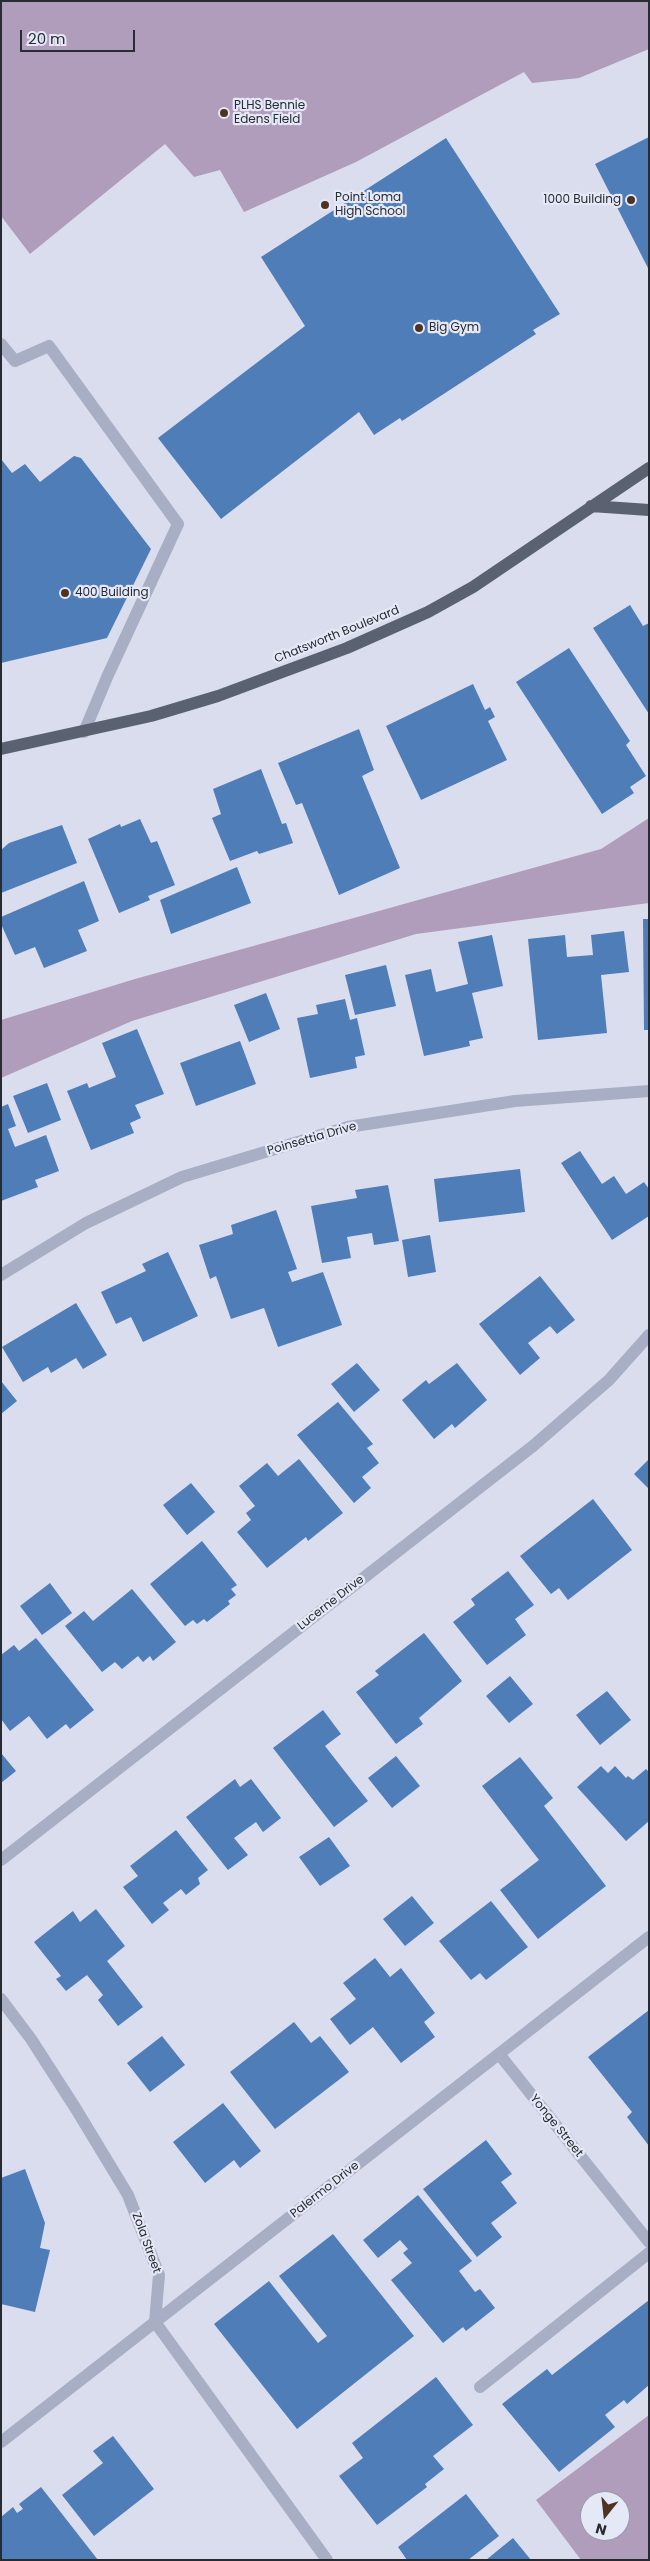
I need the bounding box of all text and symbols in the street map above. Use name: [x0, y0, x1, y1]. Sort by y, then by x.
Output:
scale bar: [22, 20, 138, 52]
text: 20 m: [28, 28, 66, 49]
place label: PLHS Bennie Edens Field: [234, 99, 305, 127]
marker: PLHS Bennie Edens Field: [218, 107, 230, 119]
place label: Point Loma High School: [335, 191, 406, 219]
place label: 1000 Building: [544, 193, 621, 207]
marker: 1000 Building: [625, 194, 637, 206]
marker: Point Loma High School: [319, 199, 331, 211]
place label: Big Gym: [429, 321, 479, 335]
marker: Big Gym: [413, 322, 425, 334]
place label: 400 Building: [75, 586, 149, 600]
marker: 400 Building: [59, 587, 71, 599]
street label: Chatsworth Boulevard: [272, 603, 402, 667]
street label: Poinsettia Drive: [266, 1119, 358, 1159]
street label: Lucerne Drive: [295, 1573, 367, 1633]
street label: Yonge Street: [526, 2092, 586, 2160]
street label: Palermo Drive: [288, 2159, 362, 2221]
street label: Zola Street: [128, 2211, 164, 2275]
north arrow: [580, 2491, 630, 2541]
text: N: [593, 2518, 609, 2541]

